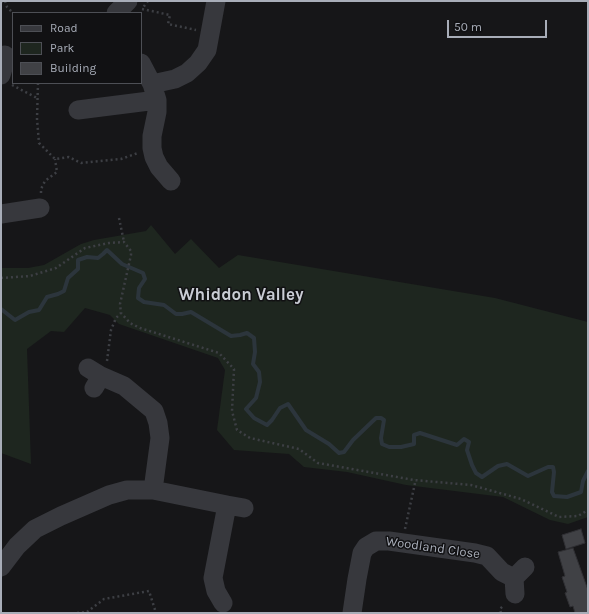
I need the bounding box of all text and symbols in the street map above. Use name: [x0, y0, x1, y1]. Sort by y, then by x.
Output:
legend: [12, 12, 142, 84]
scale bar: [449, 12, 549, 38]
text: 50 m: [454, 20, 482, 34]
text: Road: [50, 21, 78, 35]
text: Park: [50, 41, 74, 55]
text: Building: [50, 61, 96, 75]
district label: Whiddon Valley: [178, 285, 304, 305]
street label: Woodland Close: [385, 534, 481, 562]

